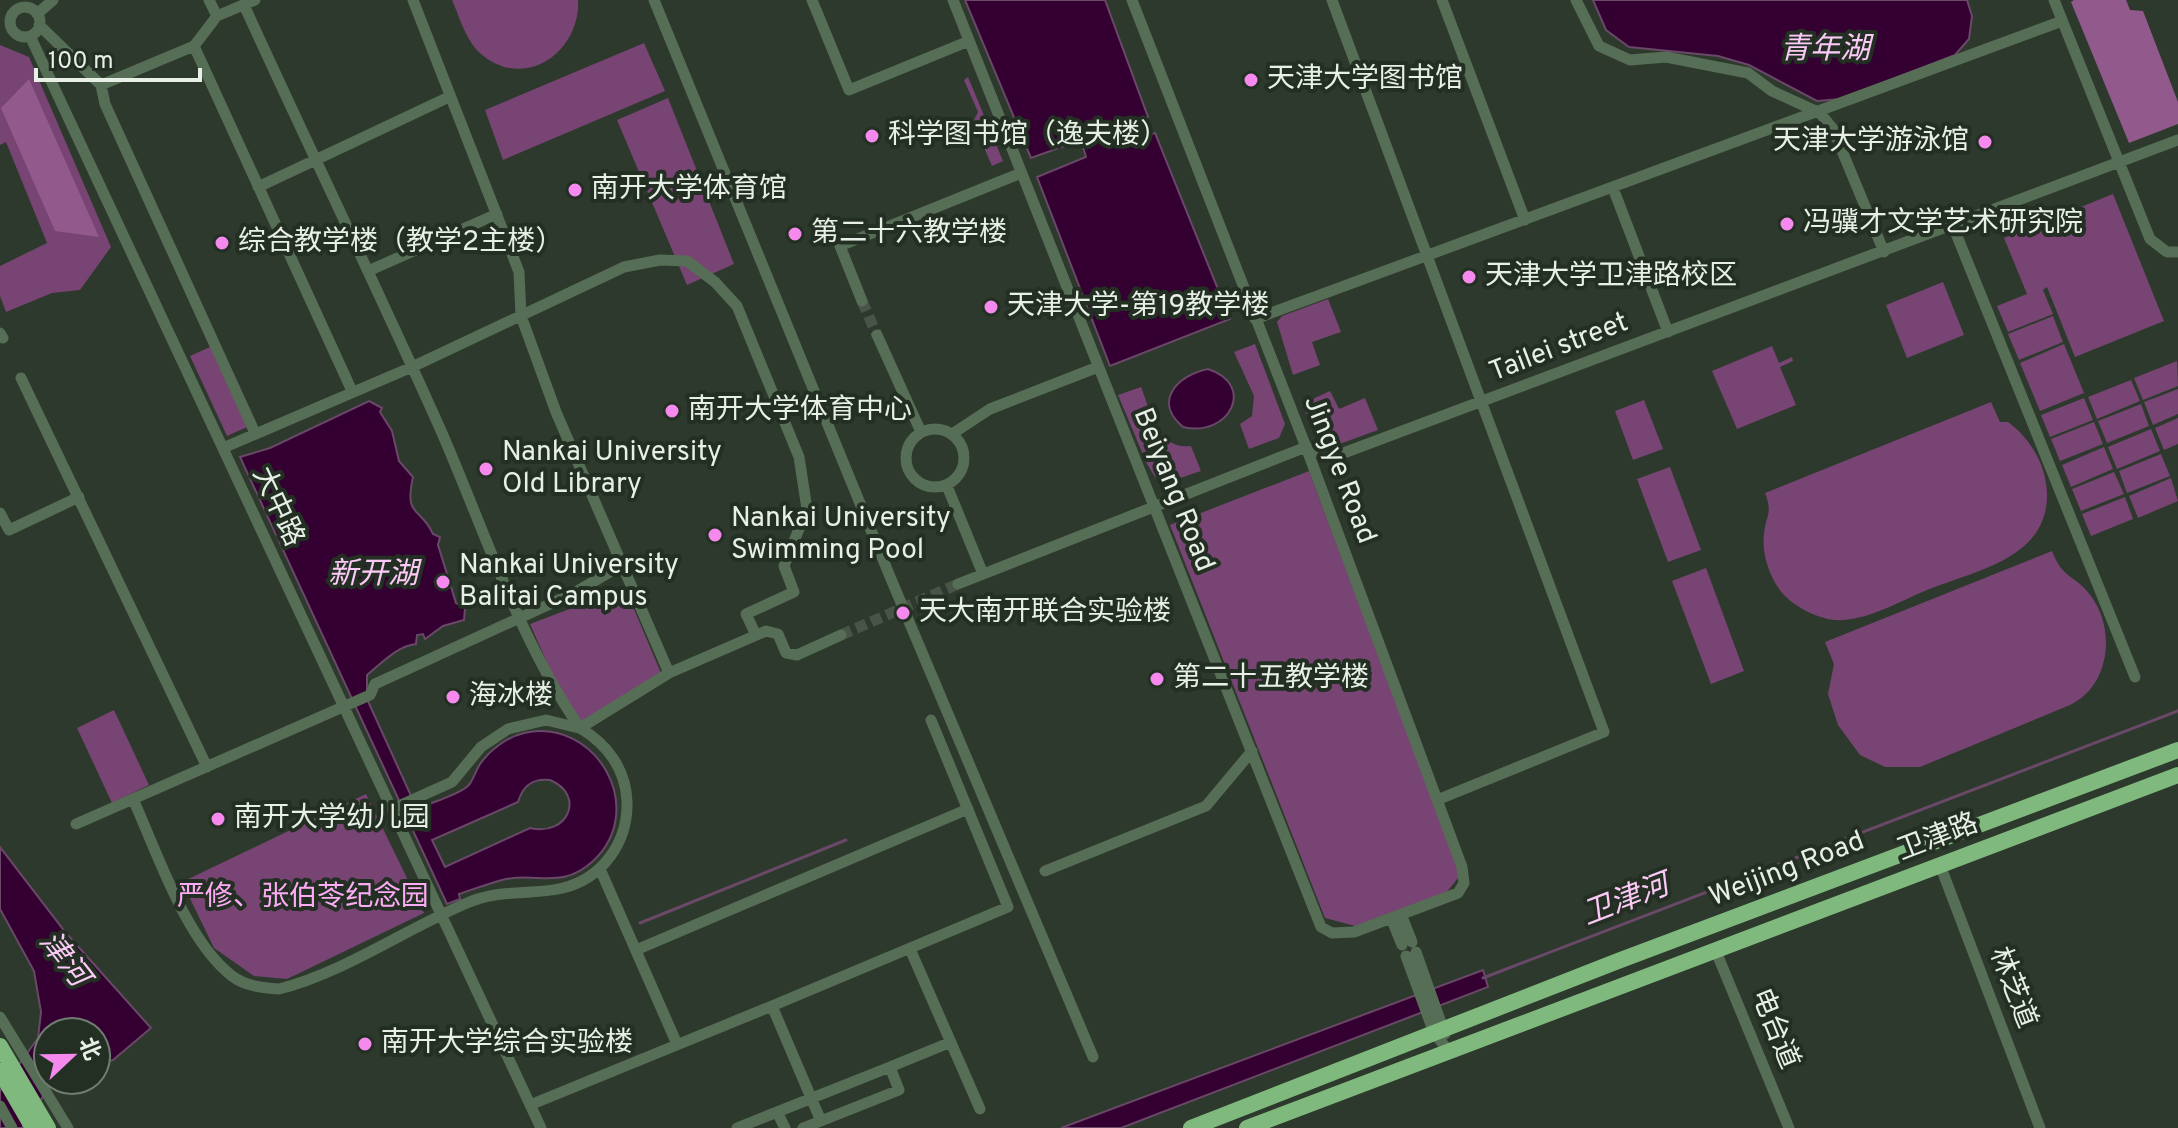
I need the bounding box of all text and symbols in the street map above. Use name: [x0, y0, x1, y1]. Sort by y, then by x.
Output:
scale bar: [36, 32, 200, 82]
water label: 青年湖: [1780, 32, 1874, 69]
text: 100 m: [48, 47, 114, 77]
place label: 天津大学图书馆: [1267, 62, 1463, 98]
marker: 天津大学图书馆: [1242, 71, 1260, 89]
place label: 科学图书馆（逸夫楼）: [888, 118, 1168, 154]
place label: 天津大学游泳馆: [1773, 124, 1969, 160]
marker: 科学图书馆（逸夫楼）: [863, 127, 881, 145]
marker: 天津大学游泳馆: [1976, 133, 1994, 151]
place label: 南开大学体育馆: [591, 172, 787, 208]
marker: 南开大学体育馆: [566, 181, 584, 199]
place label: 冯骥才文学艺术研究院: [1803, 206, 2083, 242]
marker: 冯骥才文学艺术研究院: [1778, 215, 1796, 233]
place label: 第二十六教学楼: [811, 216, 1007, 252]
place label: 综合教学楼（教学2主楼）: [238, 225, 563, 261]
marker: 第二十六教学楼: [786, 225, 804, 243]
marker: 综合教学楼（教学2主楼）: [213, 234, 231, 252]
place label: 天津大学卫津路校区: [1485, 259, 1737, 295]
marker: 天津大学卫津路校区: [1460, 268, 1478, 286]
place label: 天津大学-第19教学楼: [1007, 289, 1269, 325]
marker: 天津大学-第19教学楼: [982, 298, 1000, 316]
street label: Tailei street: [1484, 305, 1634, 391]
street label: Jingye Road: [1294, 391, 1384, 549]
place label: 南开大学体育中心: [688, 393, 912, 429]
marker: 南开大学体育中心: [663, 402, 681, 420]
street label: Beiyang Road: [1124, 403, 1222, 577]
place label: Nankai University Old Library: [502, 435, 722, 503]
marker: Nankai University Old Library: [477, 460, 495, 478]
street label: 大中路: [243, 461, 311, 553]
place label: Nankai University Swimming Pool: [731, 501, 951, 569]
marker: Nankai University Swimming Pool: [706, 526, 724, 544]
place label: Nankai University Balitai Campus: [459, 548, 679, 616]
water label: 新开湖: [328, 557, 422, 594]
marker: Nankai University Balitai Campus: [434, 573, 452, 591]
place label: 天大南开联合实验楼: [919, 595, 1171, 631]
marker: 天大南开联合实验楼: [894, 604, 912, 622]
place label: 第二十五教学楼: [1173, 661, 1369, 697]
marker: 第二十五教学楼: [1148, 670, 1166, 688]
place label: 海冰楼: [469, 679, 553, 715]
marker: 海冰楼: [444, 688, 462, 706]
place label: 南开大学幼儿园: [234, 801, 430, 837]
street label: 卫津路: [1892, 806, 1984, 870]
marker: 南开大学幼儿园: [209, 810, 227, 828]
street label: Weijing Road: [1704, 824, 1870, 916]
water label: 卫津河: [1577, 866, 1679, 934]
park label: 严修、张伯苓纪念园: [177, 880, 429, 916]
water label: 津河: [30, 925, 99, 999]
street label: 林芝道: [1980, 942, 2044, 1034]
street label: 电台道: [1742, 983, 1806, 1075]
north arrow: [32, 1016, 112, 1096]
place label: 南开大学综合实验楼: [381, 1026, 633, 1062]
text: 北: [72, 1034, 105, 1065]
marker: 南开大学综合实验楼: [356, 1035, 374, 1053]

